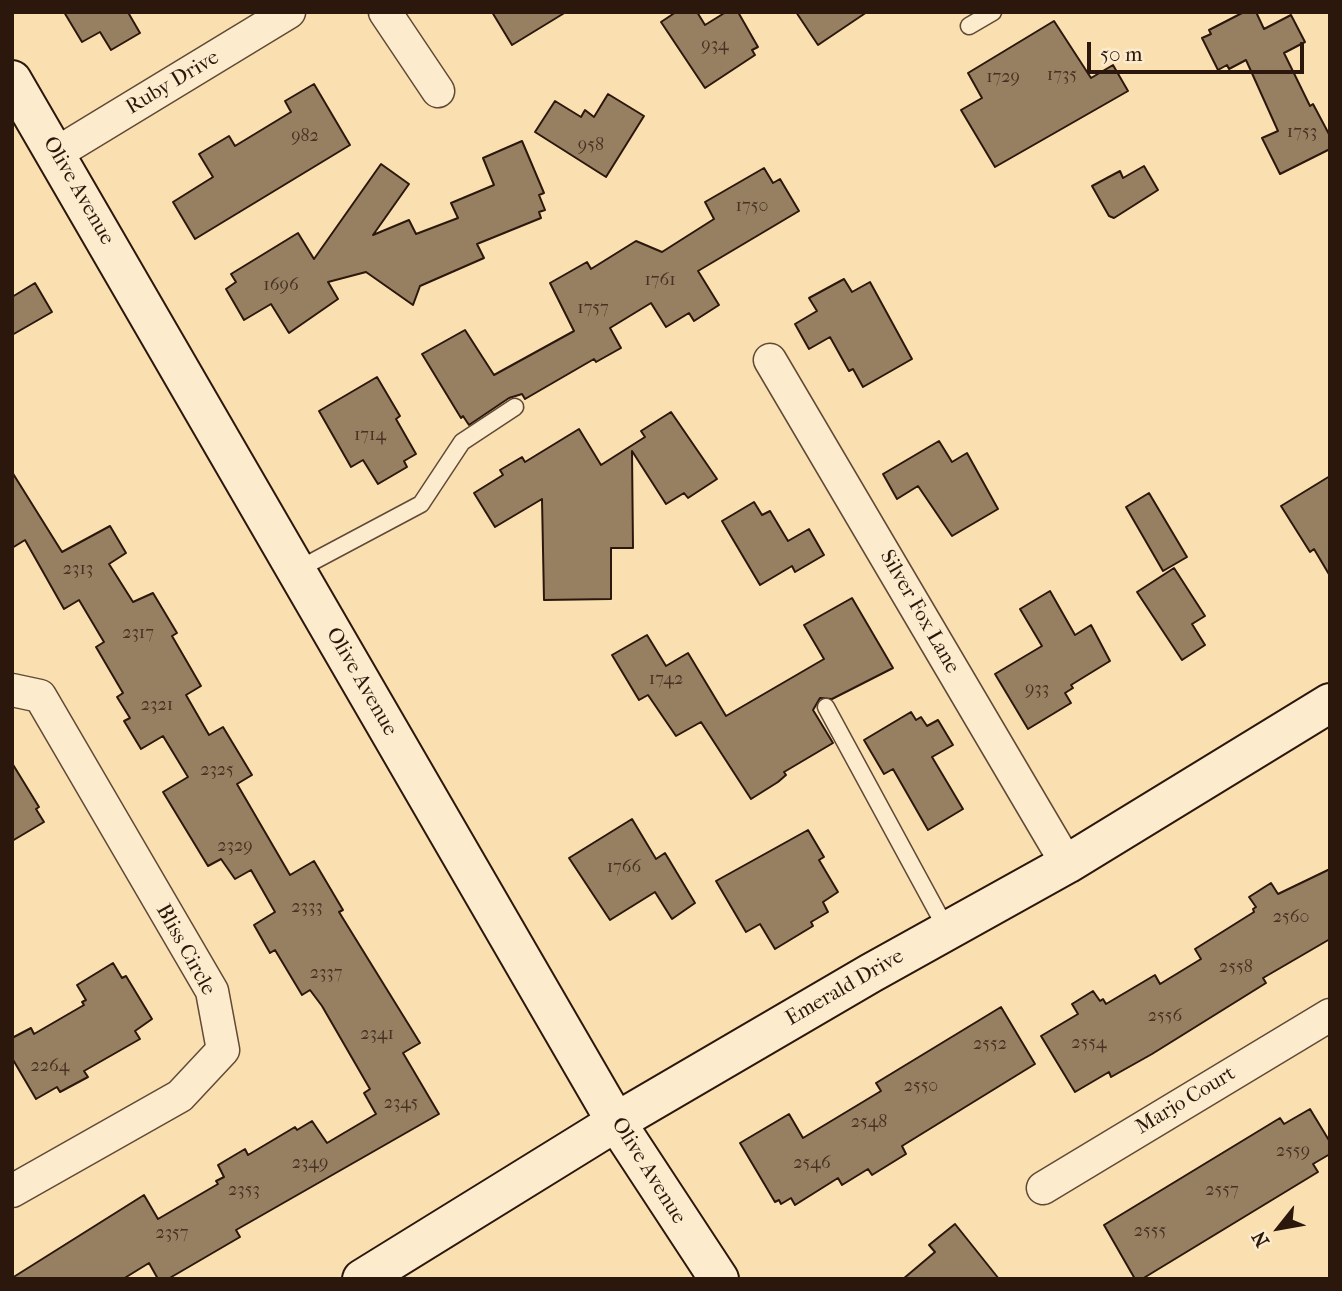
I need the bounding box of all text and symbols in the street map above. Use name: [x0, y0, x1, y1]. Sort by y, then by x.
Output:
scale bar: [1090, 28, 1307, 72]
house number: 934: [701, 35, 729, 57]
text: 50 m: [1100, 42, 1143, 66]
street label: Ruby Drive: [122, 45, 224, 121]
house number: 1735: [1047, 65, 1077, 87]
house number: 1729: [986, 67, 1020, 89]
house number: 1753: [1287, 122, 1317, 144]
house number: 982: [291, 126, 319, 148]
street label: Olive Avenue: [37, 132, 119, 250]
house number: 958: [578, 135, 604, 157]
house number: 1750: [736, 196, 768, 218]
house number: 1761: [644, 270, 676, 292]
house number: 1696: [263, 275, 299, 297]
house number: 1757: [577, 298, 609, 320]
house number: 1714: [354, 425, 386, 447]
street label: Silver Fox Lane: [874, 546, 964, 678]
house number: 2313: [63, 559, 93, 581]
house number: 2317: [122, 623, 154, 645]
street label: Olive Avenue: [320, 623, 402, 741]
house number: 1742: [649, 669, 683, 691]
house number: 933: [1025, 679, 1049, 701]
house number: 2321: [141, 695, 173, 717]
house number: 2325: [200, 760, 234, 782]
house number: 2329: [217, 836, 253, 858]
house number: 1766: [607, 857, 641, 879]
house number: 2333: [291, 897, 323, 919]
street label: Bliss Circle: [150, 900, 220, 1000]
house number: 2560: [1273, 907, 1309, 929]
street label: Emerald Drive: [781, 944, 909, 1032]
house number: 2558: [1219, 957, 1253, 979]
house number: 2337: [310, 963, 342, 985]
house number: 2556: [1148, 1006, 1182, 1028]
house number: 2341: [360, 1024, 394, 1046]
house number: 2554: [1071, 1033, 1107, 1055]
house number: 2552: [973, 1034, 1007, 1056]
house number: 2264: [31, 1056, 69, 1078]
street label: Marjo Court: [1132, 1061, 1240, 1141]
house number: 2550: [904, 1076, 938, 1098]
house number: 2345: [384, 1093, 418, 1115]
house number: 2548: [851, 1112, 887, 1134]
street label: Olive Avenue: [605, 1113, 691, 1229]
house number: 2559: [1276, 1141, 1310, 1163]
house number: 2349: [292, 1153, 328, 1175]
house number: 2546: [793, 1153, 831, 1175]
house number: 2353: [228, 1180, 260, 1202]
house number: 2557: [1205, 1180, 1239, 1202]
north arrow: [1244, 1193, 1314, 1263]
house number: 2555: [1134, 1221, 1166, 1243]
house number: 2357: [155, 1223, 189, 1245]
text: N: [1248, 1227, 1274, 1251]

